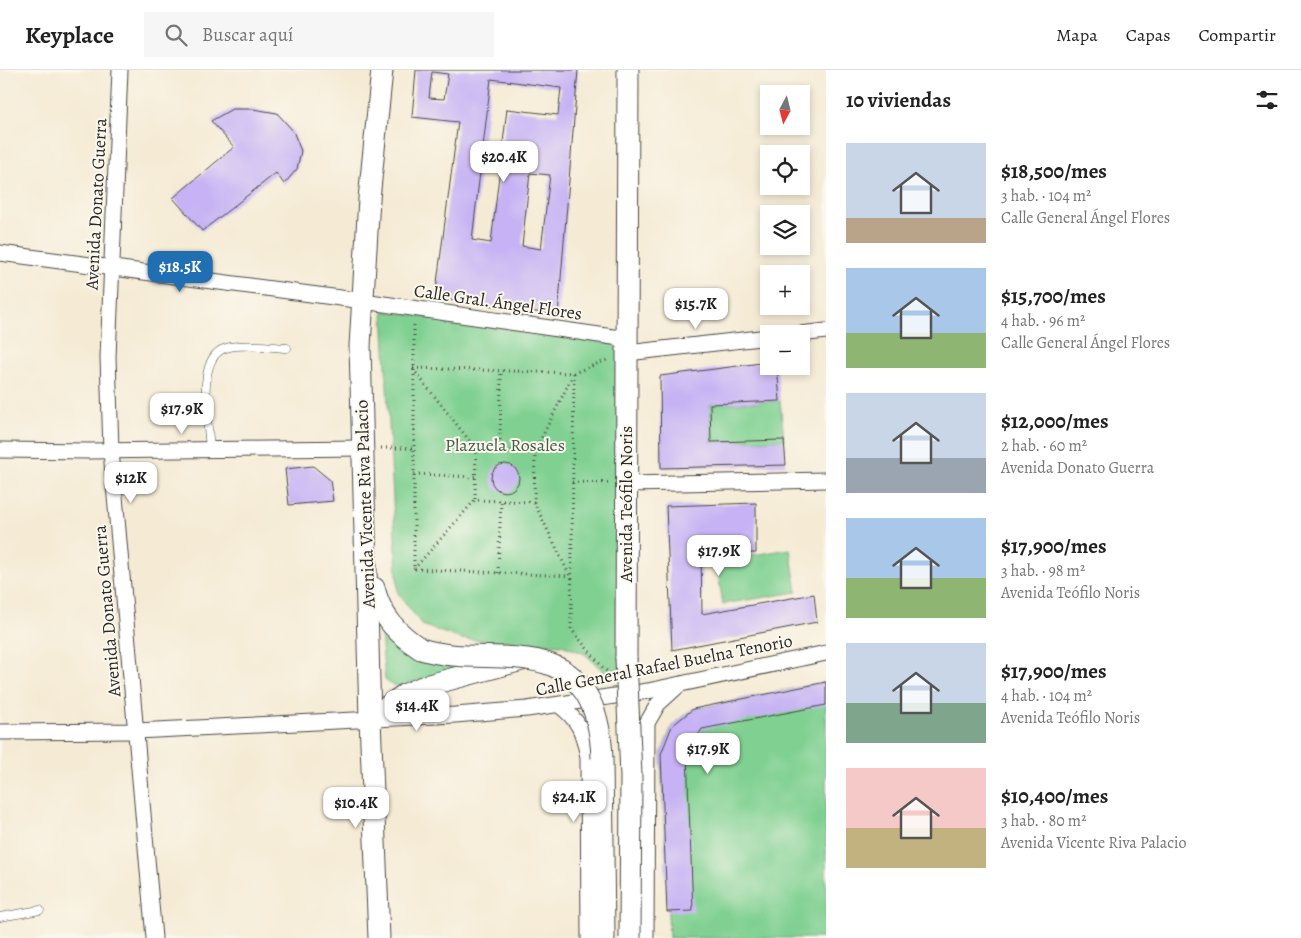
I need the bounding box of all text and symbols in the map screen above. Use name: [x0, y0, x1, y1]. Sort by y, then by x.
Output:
search box: [144, 12, 494, 57]
text: Keyplace: [25, 19, 114, 51]
icon: search: [162, 21, 190, 49]
text: Buscar aquí: [202, 22, 293, 48]
text: Mapa: [1056, 23, 1098, 47]
text: Capas: [1126, 23, 1170, 47]
text: Compartir: [1198, 23, 1276, 47]
north arrow: [760, 85, 810, 135]
map controls: [760, 85, 810, 375]
text: 10 viviendas: [846, 86, 951, 114]
icon: filters: [1253, 86, 1281, 114]
street label: Avenida Donato Guerra: [79, 117, 113, 292]
pin: $20.4K: [463, 140, 545, 183]
button: locate: [760, 145, 810, 195]
text: $20.4K: [481, 146, 527, 168]
text: $18,500/mes: [1001, 157, 1107, 185]
icon: home: [886, 163, 946, 223]
text: 3 hab. · 104 m²: [1001, 185, 1091, 207]
button: layers: [760, 205, 810, 255]
text: Calle General Ángel Flores: [1001, 207, 1170, 229]
pin: $18.5K: [139, 250, 221, 293]
text: $18.5K: [159, 256, 201, 278]
button: +: [760, 265, 810, 315]
street label: Calle Gral. Ángel Flores: [412, 278, 584, 326]
text: $15,700/mes: [1001, 282, 1106, 310]
pin: $15.7K: [655, 288, 737, 330]
icon: home: [886, 288, 946, 348]
text: $15.7K: [675, 293, 717, 315]
text: 4 hab. · 96 m²: [1001, 310, 1085, 332]
button: −: [760, 325, 810, 375]
text: Calle General Ángel Flores: [1001, 332, 1170, 354]
pin: $17.9K: [141, 392, 223, 435]
text: $17.9K: [161, 398, 203, 420]
street label: Avenida Vicente Riva Palacio: [349, 399, 381, 610]
text: $12,000/mes: [1001, 407, 1109, 435]
icon: home: [886, 413, 946, 473]
street label: Avenida Teófilo Noris: [614, 426, 638, 583]
park label: Plazuela Rosales: [445, 433, 565, 457]
text: 2 hab. · 60 m²: [1001, 435, 1087, 457]
text: Avenida Donato Guerra: [1001, 457, 1154, 479]
pin: $12K: [101, 462, 161, 504]
text: $12K: [115, 467, 147, 489]
street label: Avenida Donato Guerra: [87, 524, 127, 699]
text: $17,900/mes: [1001, 532, 1107, 560]
pin: $17.9K: [678, 534, 760, 577]
icon: home: [886, 538, 946, 598]
text: $17.9K: [698, 540, 740, 562]
text: 3 hab. · 98 m²: [1001, 560, 1085, 582]
text: Avenida Teófilo Noris: [1001, 582, 1140, 604]
street label: Calle General Rafael Buelna Tenorio: [533, 628, 795, 702]
text: $17,900/mes: [1001, 657, 1107, 685]
icon: home: [886, 663, 946, 723]
text: 4 hab. · 104 m²: [1001, 685, 1092, 707]
pin: $14.4K: [376, 690, 458, 732]
text: $14.4K: [395, 695, 439, 717]
text: Avenida Teófilo Noris: [1001, 707, 1140, 729]
pin: $17.9K: [667, 732, 749, 775]
text: $17.9K: [687, 738, 729, 760]
pin: $24.1K: [533, 780, 615, 823]
text: $10,400/mes: [1001, 782, 1108, 810]
pin: $10.4K: [315, 786, 397, 829]
text: $24.1K: [552, 786, 596, 808]
icon: home: [886, 788, 946, 848]
text: $10.4K: [334, 792, 378, 814]
text: 3 hab. · 80 m²: [1001, 810, 1086, 832]
text: Avenida Vicente Riva Palacio: [1001, 832, 1186, 854]

